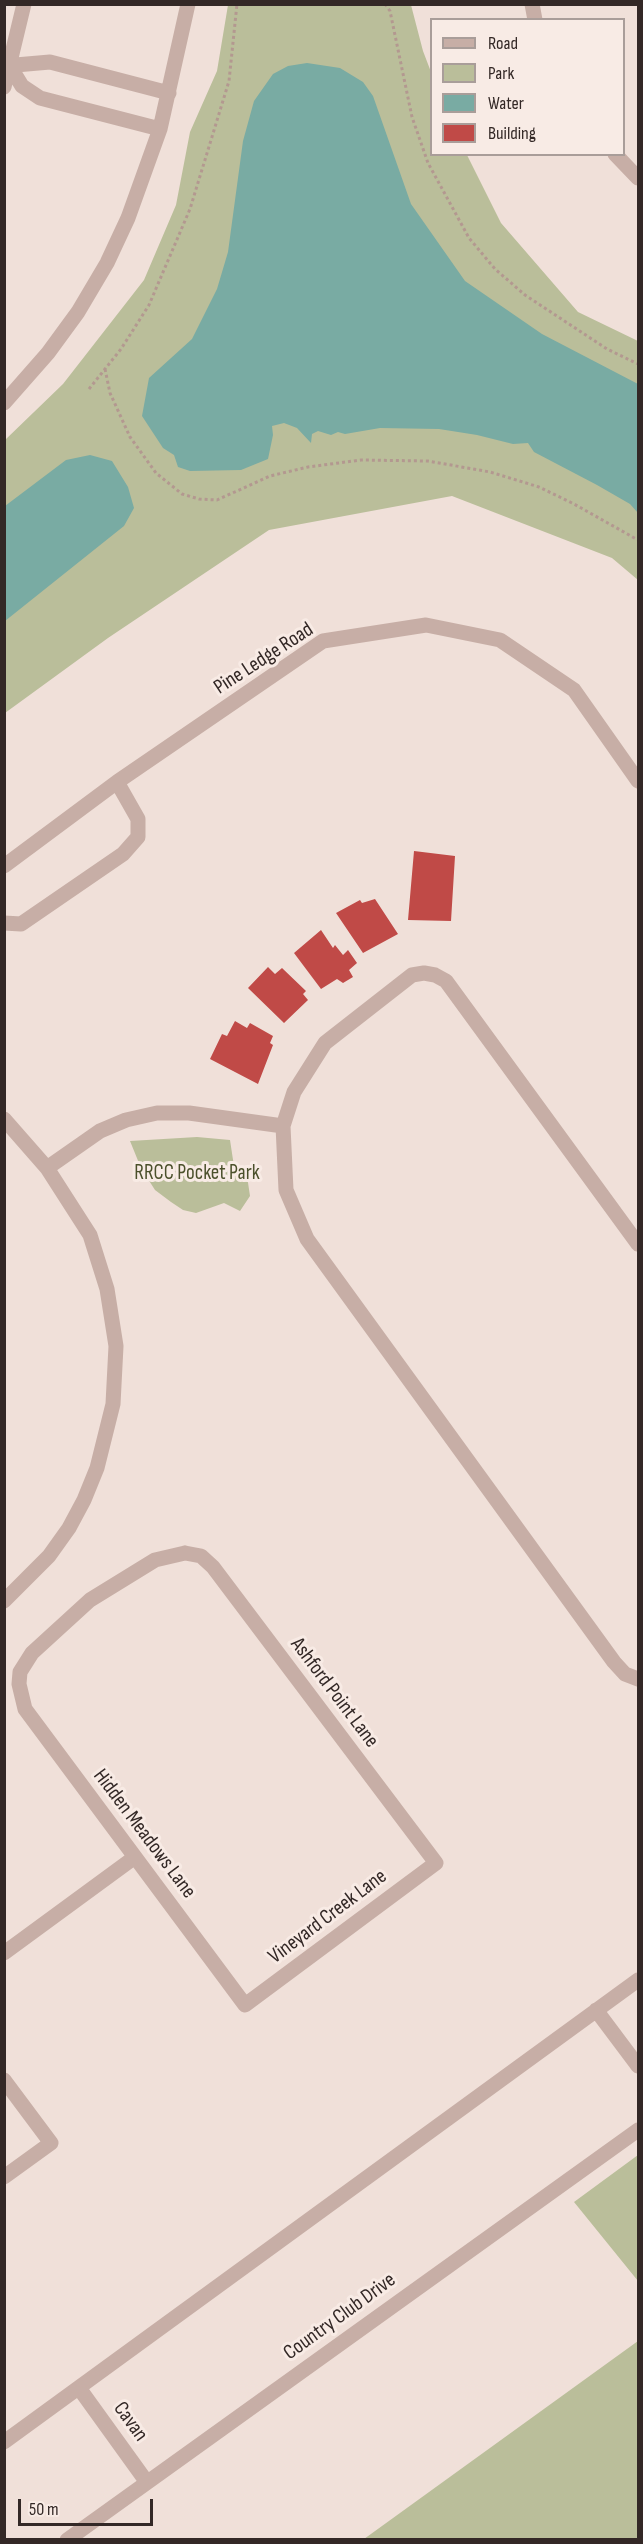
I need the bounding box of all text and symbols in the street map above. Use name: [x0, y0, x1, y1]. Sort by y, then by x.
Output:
legend: [430, 18, 625, 156]
text: Road: [488, 33, 518, 54]
text: Park: [488, 63, 514, 84]
text: Water: [488, 93, 524, 114]
text: Building: [488, 123, 536, 144]
street label: Pine Ledge Road: [210, 618, 318, 700]
park label: RRCC Pocket Park: [134, 1161, 260, 1187]
street label: Ashford Point Lane: [284, 1633, 384, 1753]
street label: Hidden Meadows Lane: [87, 1764, 201, 1904]
street label: Vineyard Creek Lane: [264, 1864, 392, 1970]
street label: Country Club Drive: [279, 2268, 401, 2366]
street label: Cavan: [107, 2397, 153, 2447]
scale bar: [21, 2487, 156, 2525]
text: 50 m: [29, 2499, 59, 2520]

